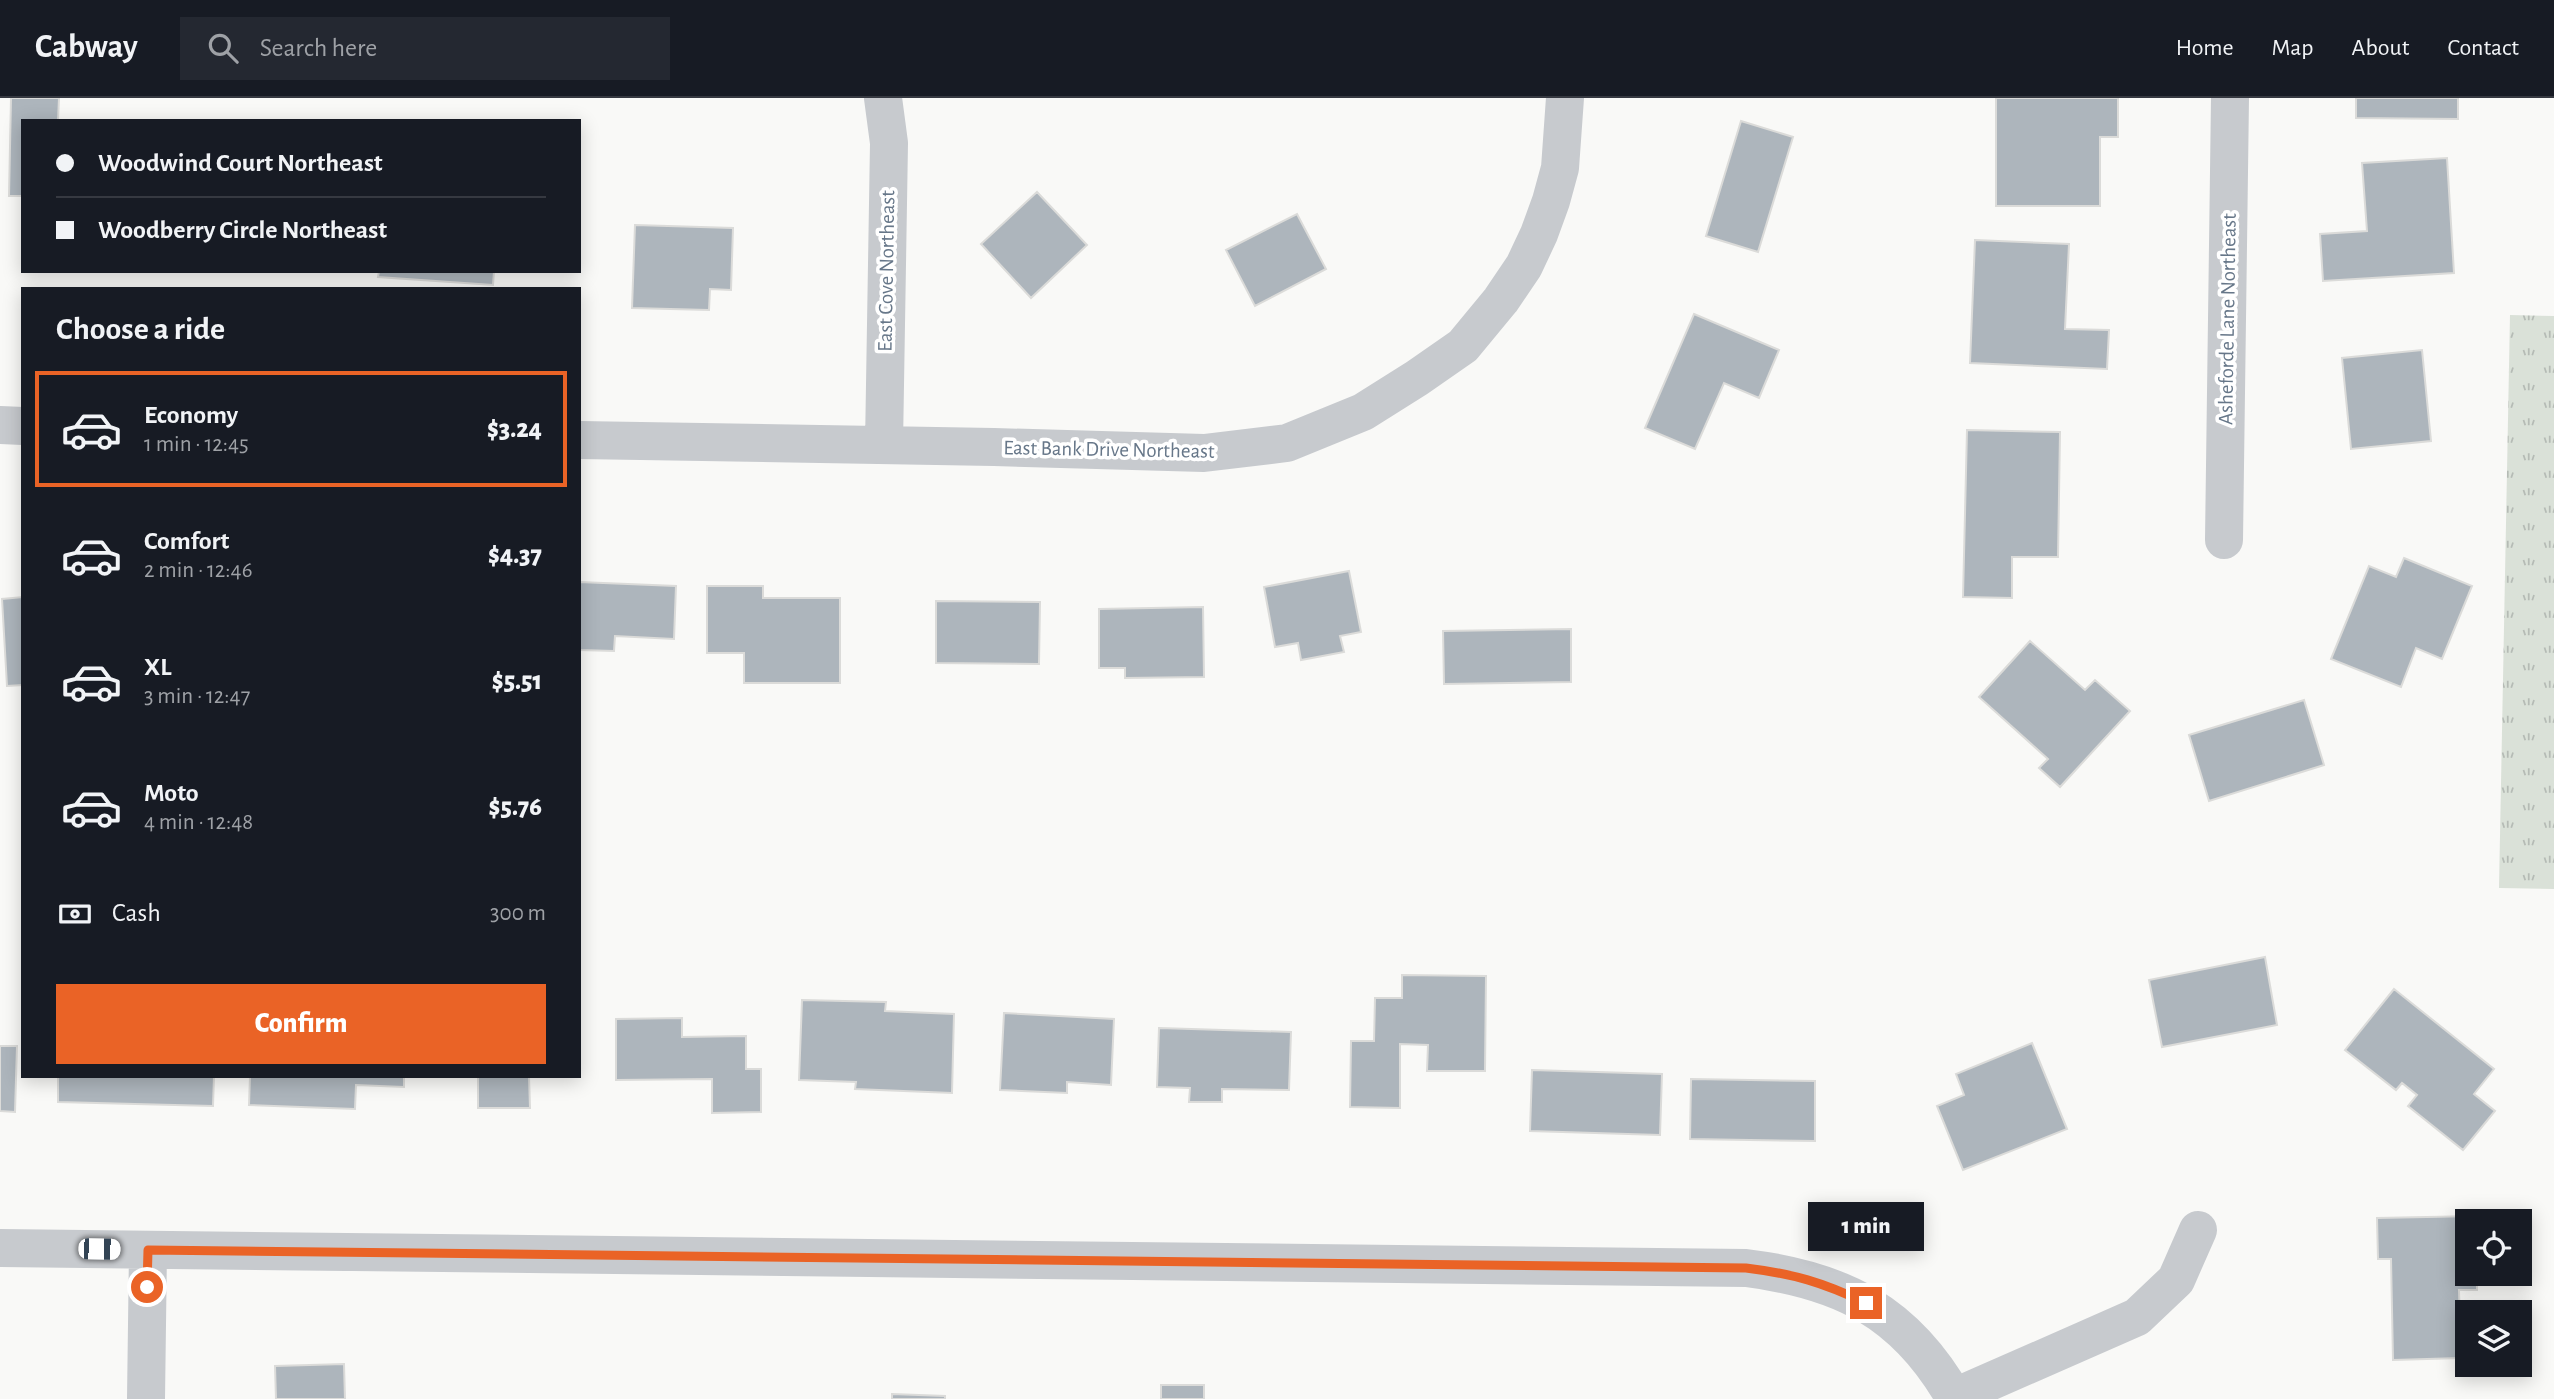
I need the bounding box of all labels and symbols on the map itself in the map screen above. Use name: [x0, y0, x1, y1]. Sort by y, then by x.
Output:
street label: East Cove Northeast: [875, 190, 898, 352]
street label: Asheforde Lane Northeast: [2215, 213, 2240, 425]
street label: East Bank Drive Northeast: [1003, 437, 1215, 462]
callout: 1 min: [1808, 1202, 1924, 1250]
car: [78, 1238, 121, 1260]
route start: [131, 1271, 163, 1303]
route end: [1850, 1287, 1882, 1319]

